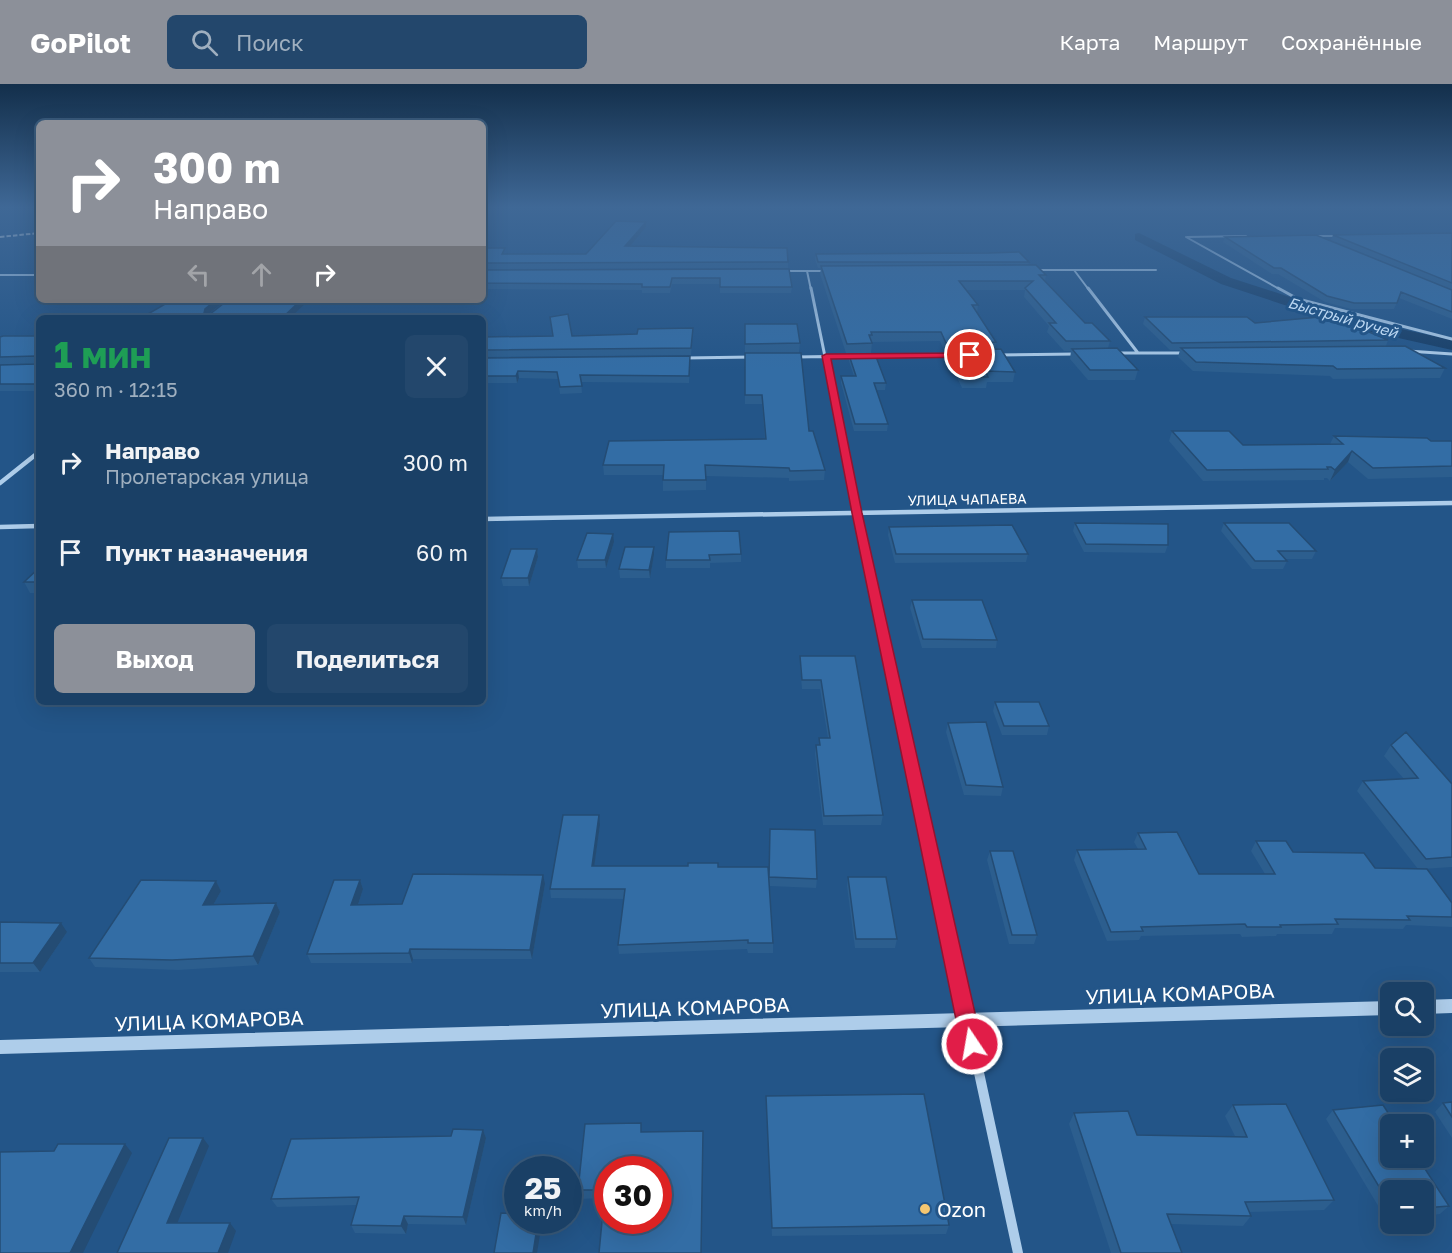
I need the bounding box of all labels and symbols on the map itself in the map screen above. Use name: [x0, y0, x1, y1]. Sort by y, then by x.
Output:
water label: Быстрый ручей: [1286, 293, 1401, 342]
pin: [944, 329, 995, 380]
street label: УЛИЦА ЧАПАЕВА: [907, 489, 1027, 509]
street label: УЛИЦА КОМАРОВА: [1085, 978, 1275, 1008]
street label: УЛИЦА КОМАРОВА: [600, 992, 790, 1022]
street label: УЛИЦА КОМАРОВА: [114, 1005, 304, 1035]
position arrow: [940, 1012, 1004, 1076]
speed limit sign: 30: [594, 1156, 672, 1234]
place label: Ozon: [937, 1197, 986, 1221]
marker: Ozon: [918, 1202, 932, 1216]

